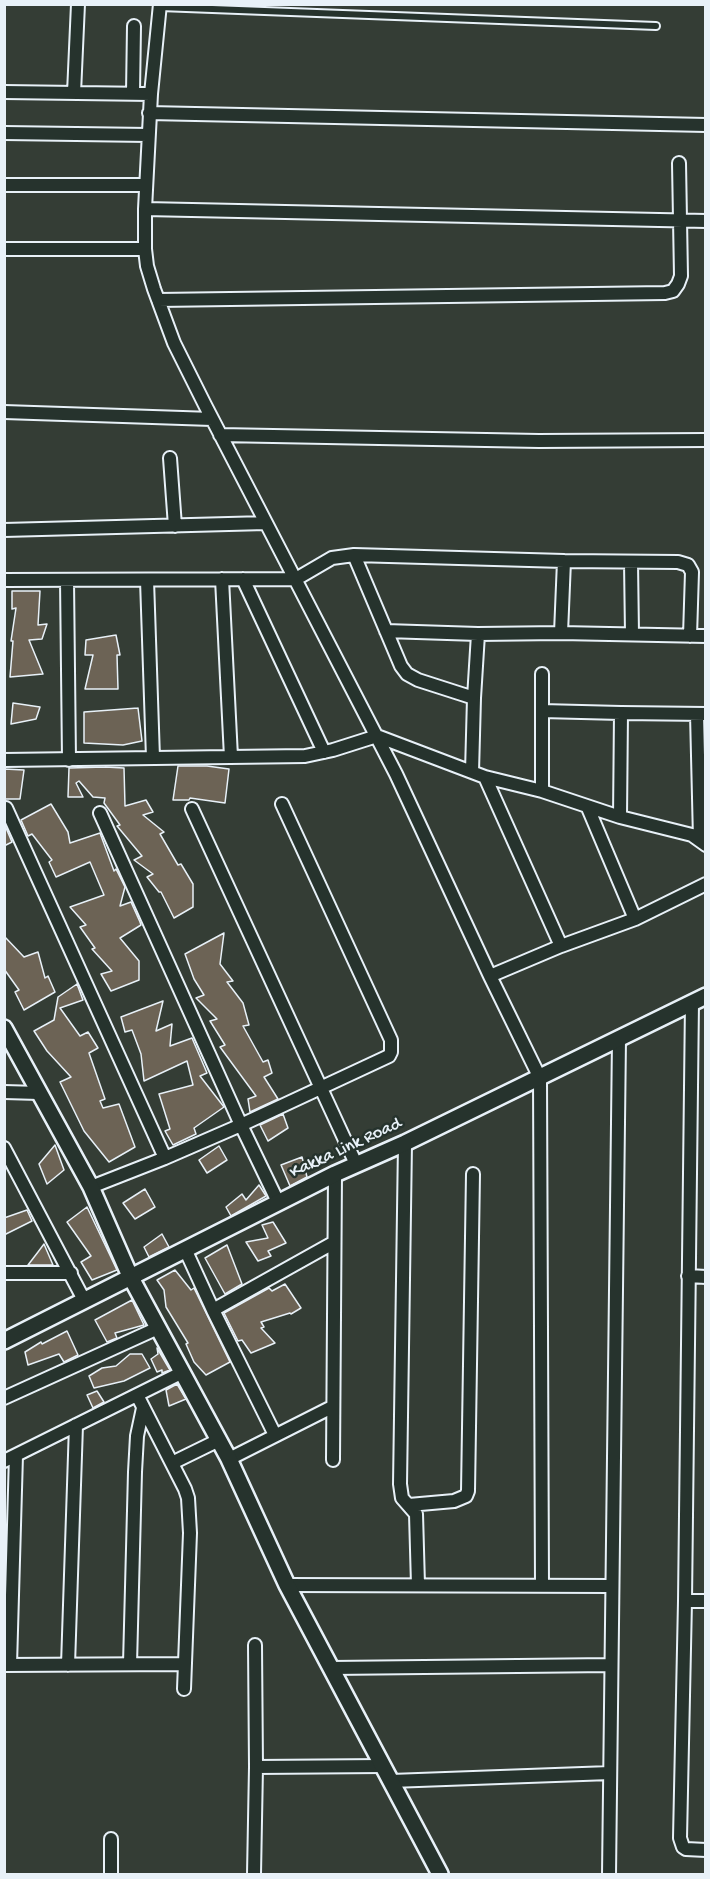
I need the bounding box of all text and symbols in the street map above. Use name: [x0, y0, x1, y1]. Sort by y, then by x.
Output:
street label: Kakka Link Road: [287, 1114, 405, 1184]

